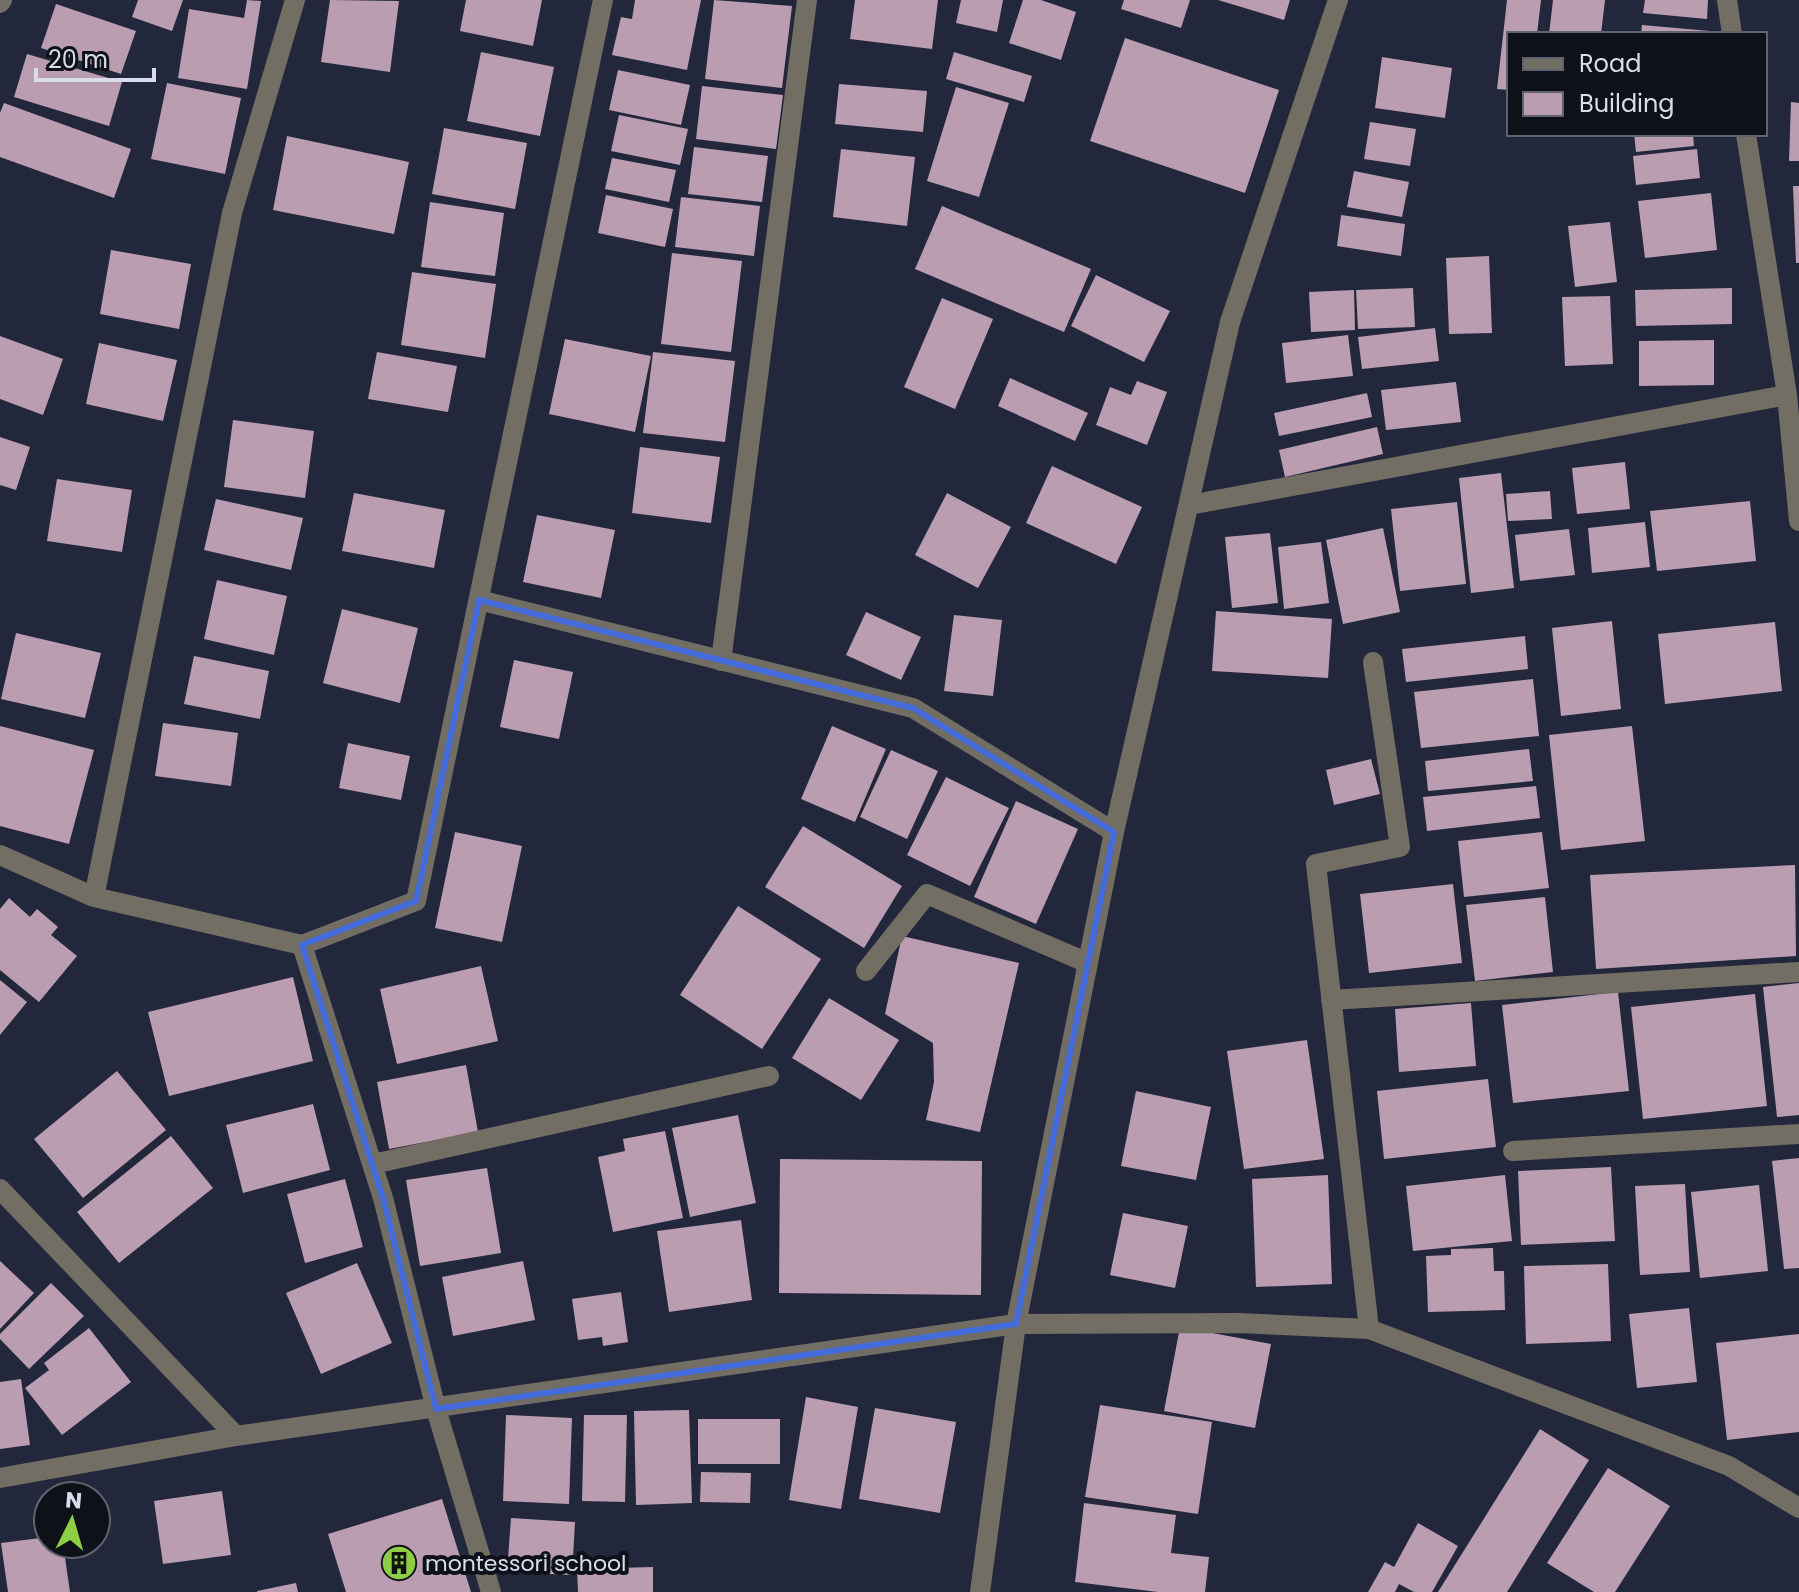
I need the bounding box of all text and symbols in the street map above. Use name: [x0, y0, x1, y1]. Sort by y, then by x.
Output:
scale bar: [36, 32, 154, 82]
legend: [1507, 32, 1767, 136]
text: 20 m: [48, 43, 108, 76]
text: Road: [1579, 47, 1641, 80]
text: Building: [1579, 87, 1675, 120]
north arrow: [32, 1480, 112, 1560]
text: N: [64, 1484, 83, 1517]
building icon: montessori school: [380, 1544, 418, 1582]
place label: montessori school: [425, 1548, 627, 1579]

